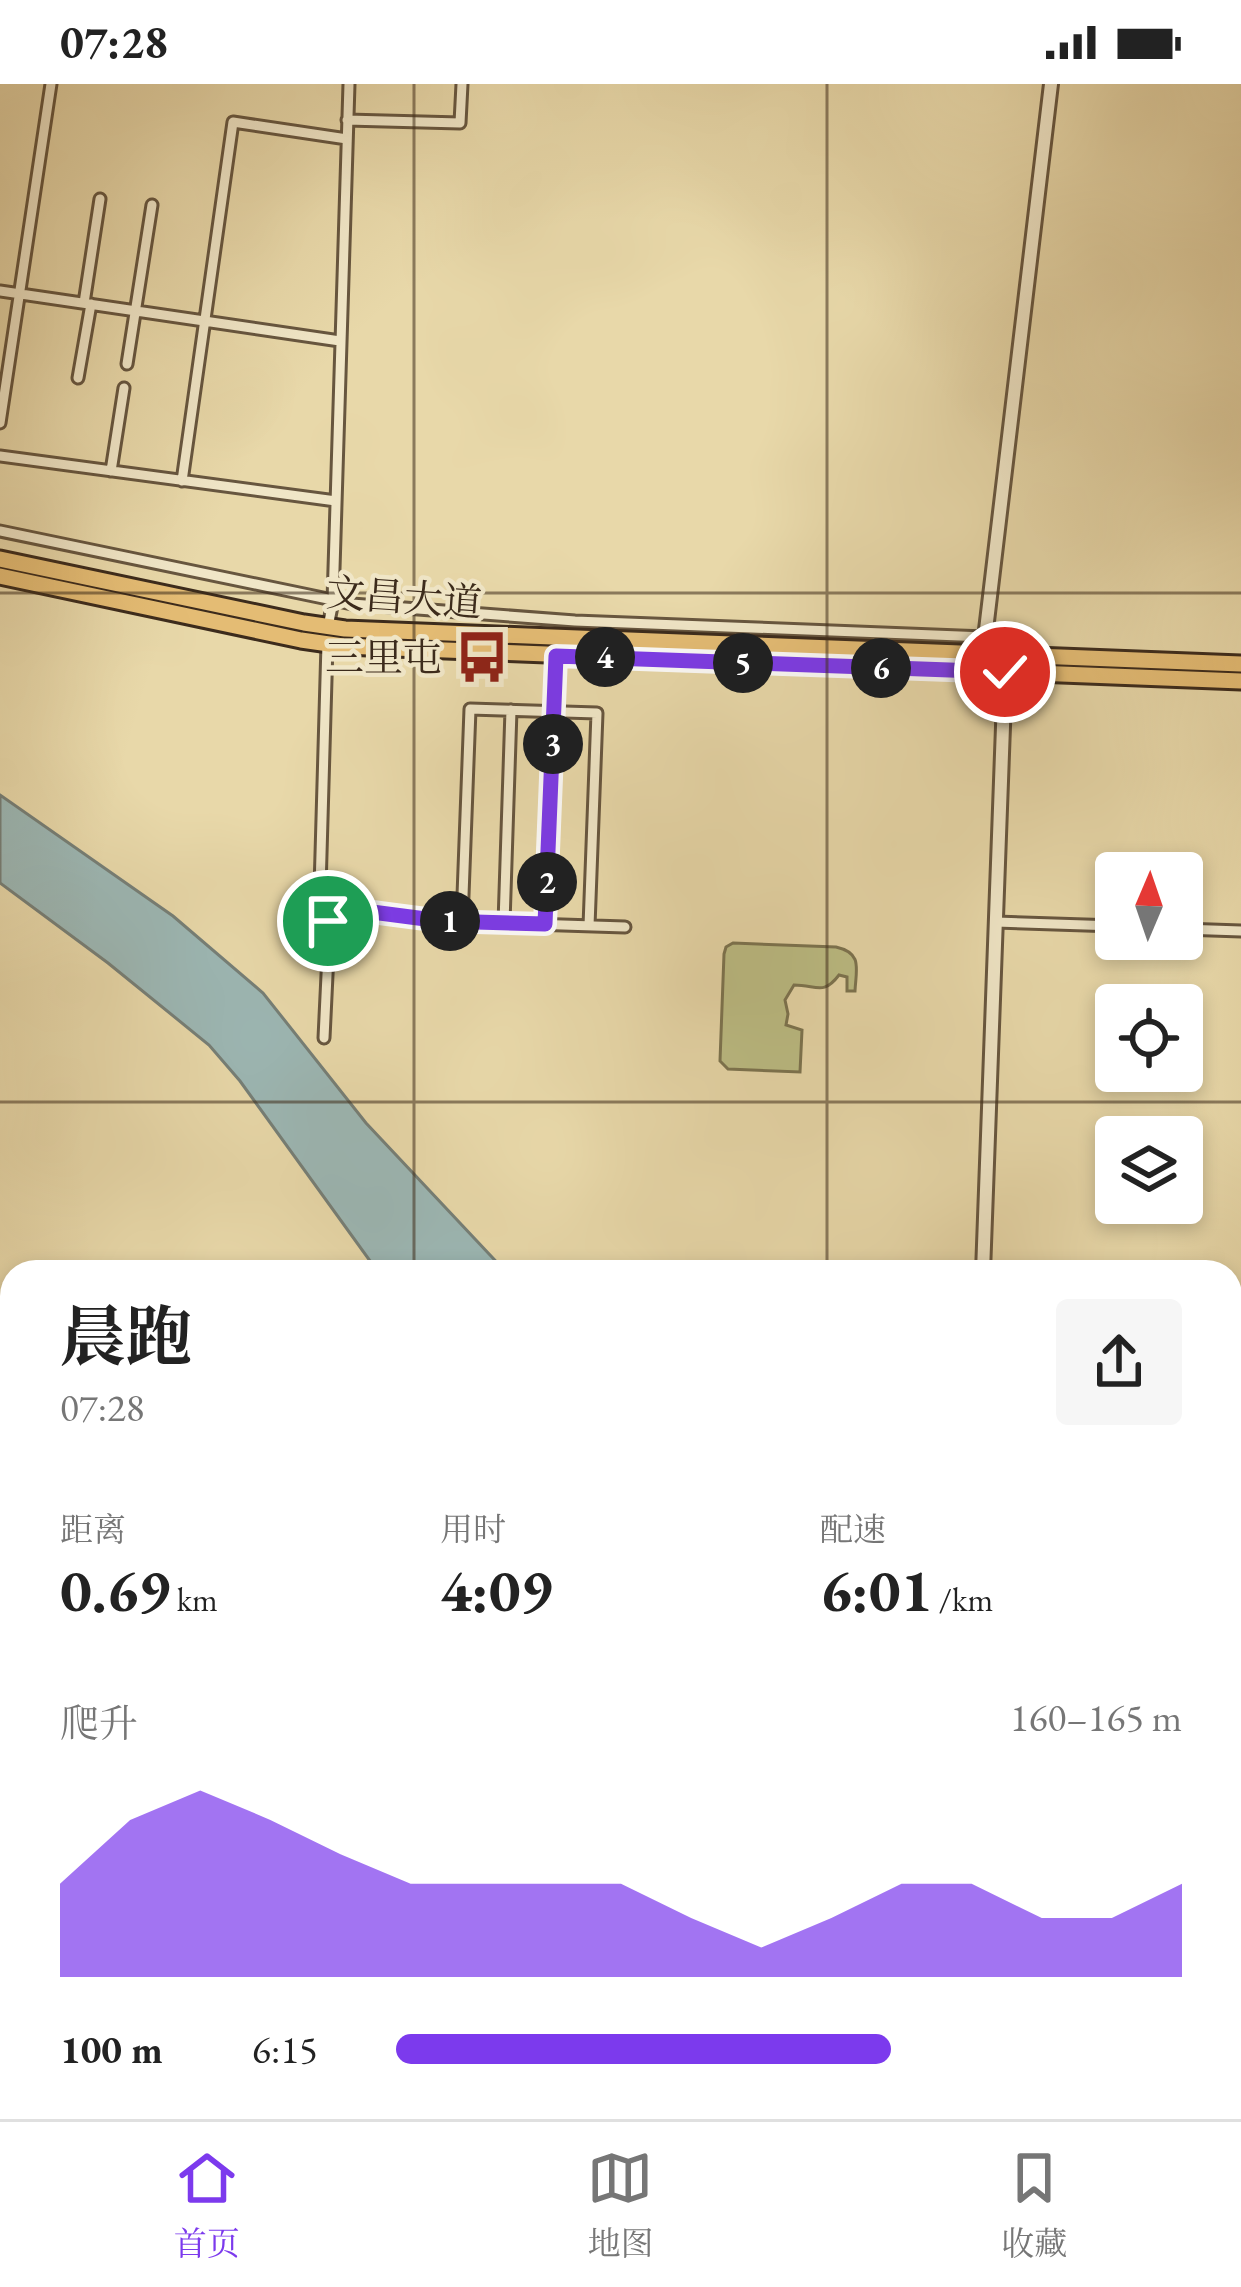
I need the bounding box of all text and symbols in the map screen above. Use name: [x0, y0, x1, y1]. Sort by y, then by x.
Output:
text: 07:28: [60, 13, 168, 71]
street label: 文昌大道: [324, 567, 484, 628]
pin: [954, 621, 1056, 723]
pin: 4: [575, 627, 635, 687]
bus stop icon: 三里屯: [453, 628, 511, 686]
place label: 三里屯: [325, 632, 442, 683]
pin: 5: [713, 633, 773, 693]
text: 4: [596, 635, 614, 678]
pin: 6: [851, 638, 911, 698]
icon: check: [972, 639, 1038, 705]
text: 5: [734, 641, 752, 684]
text: 6: [872, 646, 890, 689]
pin: 3: [523, 714, 583, 774]
text: 3: [544, 722, 562, 765]
pin: 2: [517, 852, 577, 912]
north arrow: [1095, 852, 1203, 960]
map controls: [1095, 852, 1203, 1224]
text: 2: [538, 860, 556, 903]
pin: [277, 870, 379, 972]
icon: arrive: [295, 888, 361, 954]
pin: 1: [420, 891, 480, 951]
text: 1: [441, 899, 459, 942]
button: locate: [1095, 984, 1203, 1092]
button: layers: [1095, 1116, 1203, 1224]
text: 晨跑: [60, 1294, 192, 1380]
button: share: [1056, 1299, 1182, 1425]
text: 07:28: [60, 1382, 145, 1433]
text: 距离: [60, 1508, 126, 1551]
text: 用时: [440, 1508, 506, 1551]
text: 配速: [820, 1508, 886, 1551]
text: 0.69: [60, 1551, 170, 1629]
text: 4:09: [440, 1551, 552, 1629]
text: 6:01: [820, 1551, 932, 1629]
text: km: [170, 1578, 218, 1621]
text: /km: [932, 1578, 993, 1621]
text: 160–165 m: [1010, 1692, 1182, 1743]
text: 爬升: [60, 1698, 138, 1749]
text: 100 m: [60, 2024, 163, 2075]
text: 6:15: [252, 2024, 318, 2075]
tab: 首页: [174, 2145, 240, 2265]
tab: 地图: [587, 2145, 653, 2265]
tab: 收藏: [1001, 2145, 1067, 2265]

